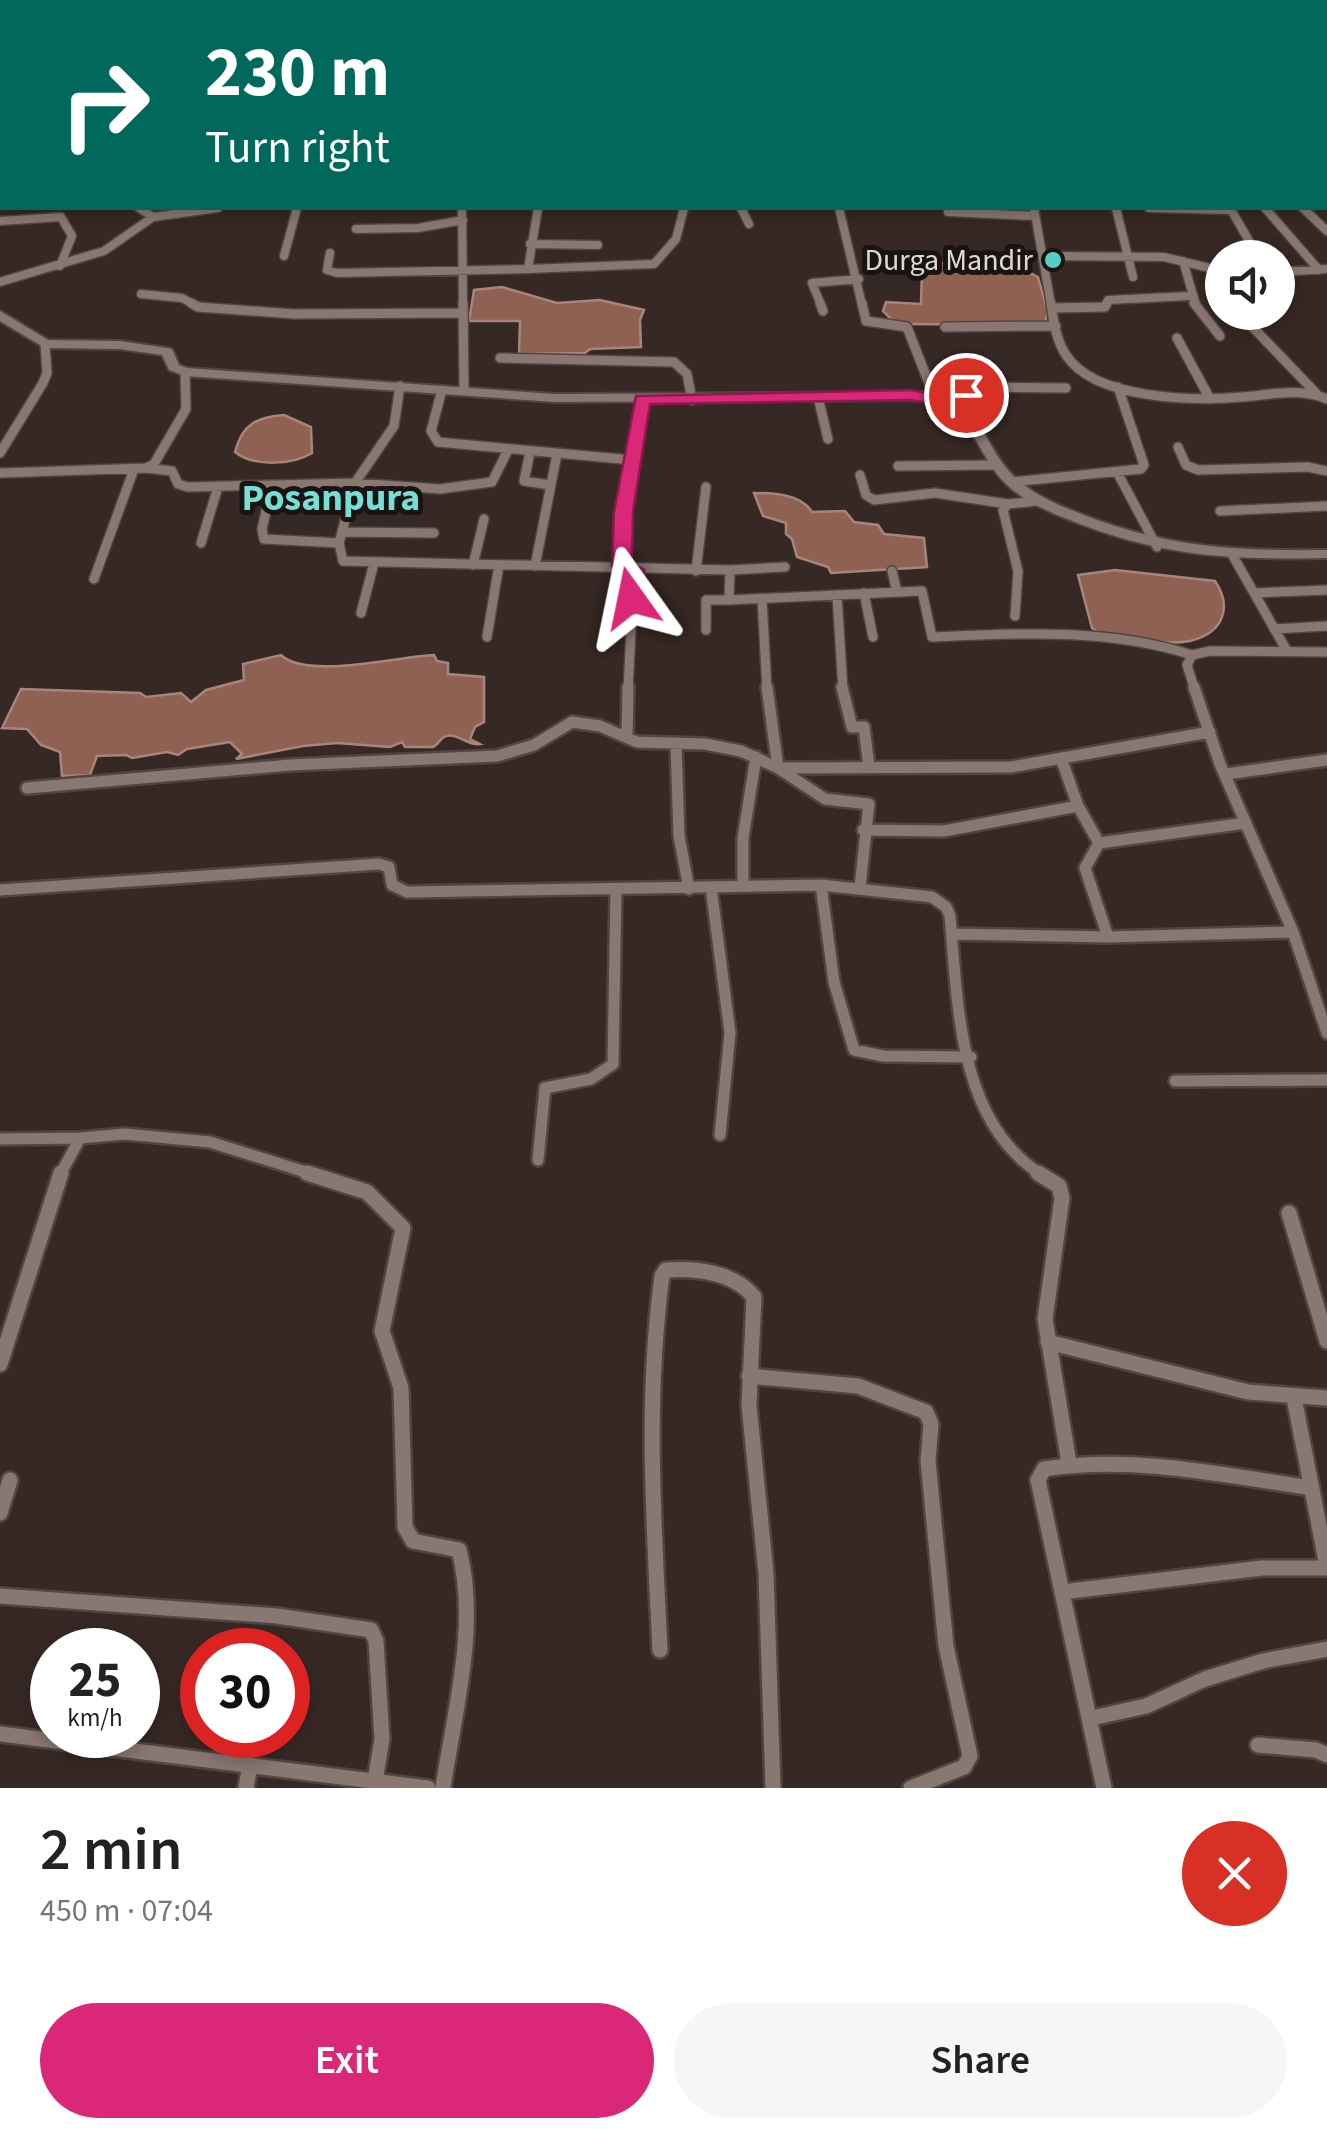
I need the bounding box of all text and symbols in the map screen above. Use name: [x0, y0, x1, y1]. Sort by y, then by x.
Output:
text: 230 m: [205, 23, 390, 123]
icon: right: [40, 40, 170, 170]
text: Turn right: [205, 116, 390, 180]
place label: Durga Mandir: [865, 239, 1034, 282]
map controls: [1205, 240, 1295, 330]
button: sound: [1205, 240, 1295, 330]
marker: Durga Mandir: [1042, 249, 1064, 271]
pin: [924, 353, 1009, 438]
icon: arrive: [939, 368, 994, 423]
district label: Posanpura: [242, 471, 420, 525]
position arrow: [579, 546, 683, 650]
speed limit sign: 30: [180, 1628, 310, 1758]
text: 25: [69, 1645, 121, 1716]
text: km/h: [67, 1700, 123, 1736]
text: 2 min: [40, 1808, 183, 1893]
button: close: [1182, 1821, 1287, 1926]
text: 450 m · 07:04: [40, 1888, 213, 1934]
button: Exit: [40, 2003, 654, 2118]
button: Share: [674, 2003, 1287, 2118]

